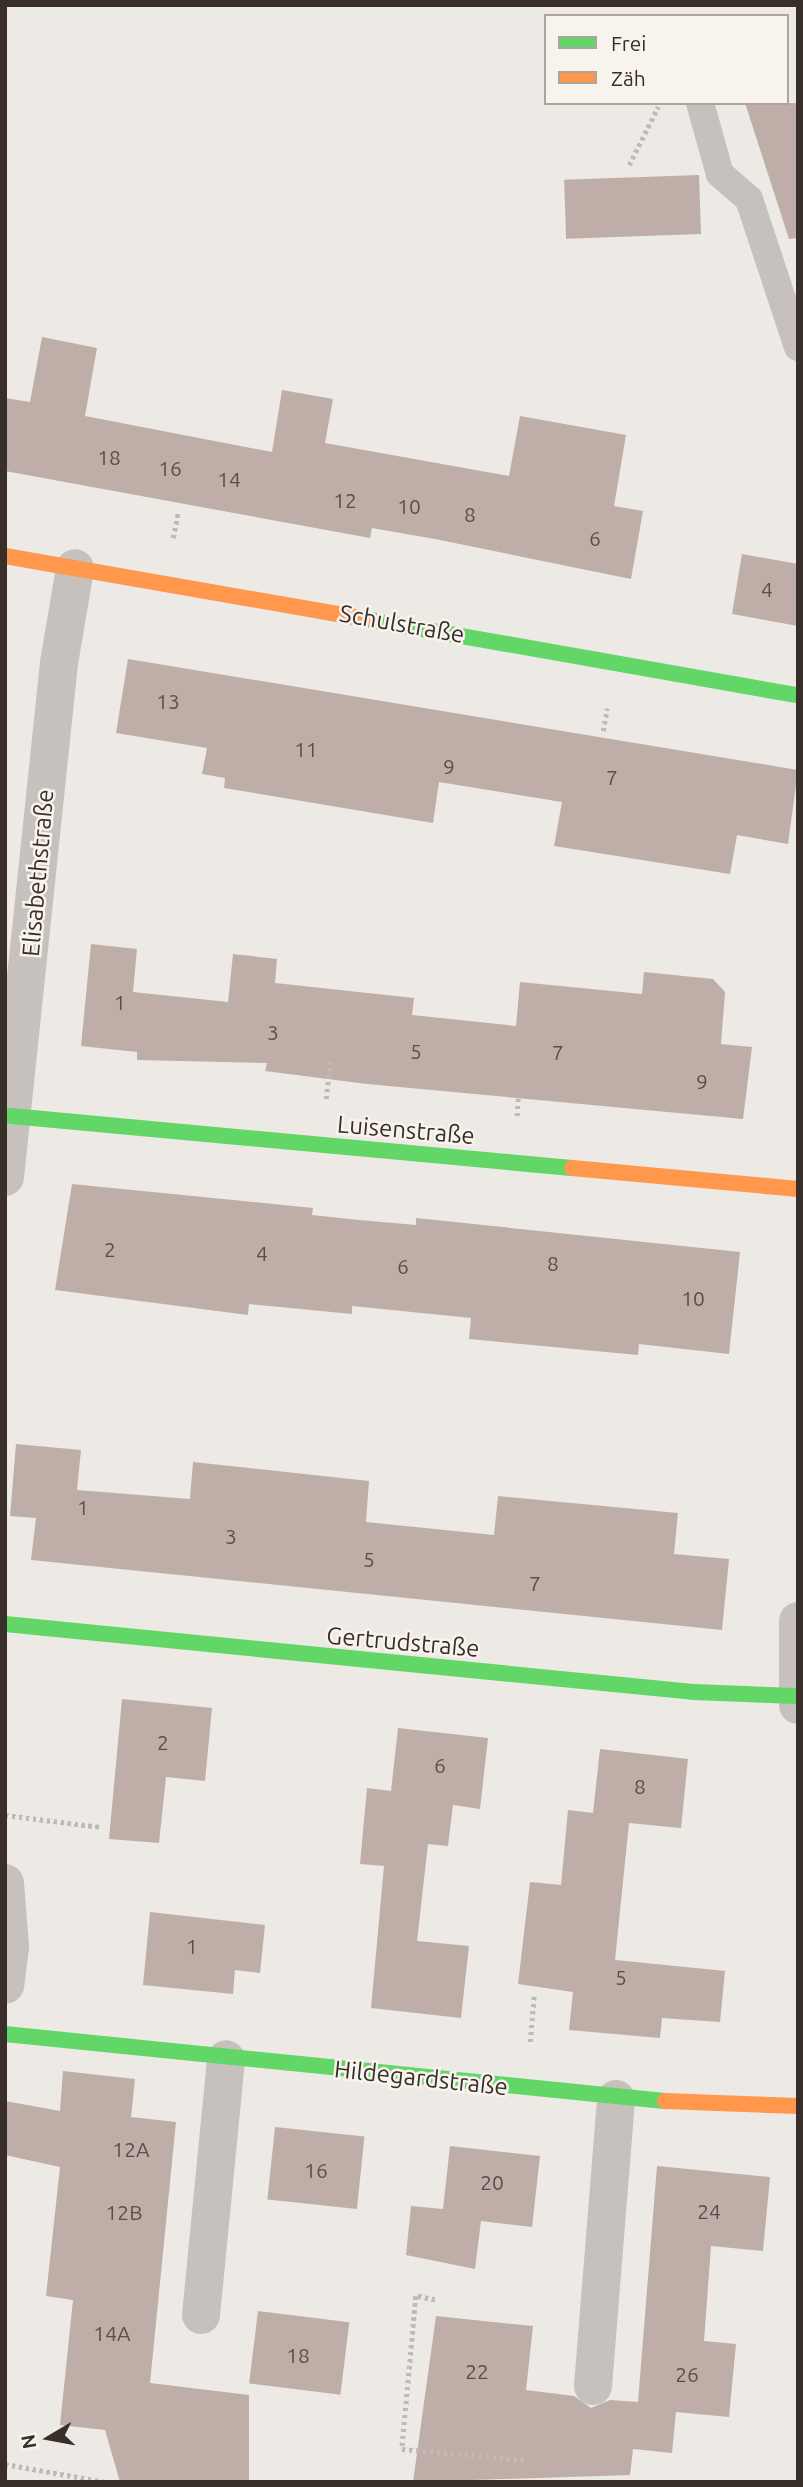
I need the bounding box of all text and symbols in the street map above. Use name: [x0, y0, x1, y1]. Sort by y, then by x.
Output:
legend: [544, 14, 789, 105]
text: Frei: [611, 31, 646, 55]
text: Zäh: [611, 66, 646, 90]
house number: 18: [97, 444, 121, 470]
house number: 16: [158, 455, 182, 481]
house number: 14: [217, 466, 241, 492]
house number: 12: [333, 487, 357, 513]
house number: 10: [397, 493, 421, 519]
house number: 8: [464, 501, 476, 527]
house number: 6: [589, 525, 601, 551]
house number: 4: [761, 576, 773, 602]
street label: Schulstraße: [337, 599, 467, 649]
house number: 13: [156, 688, 180, 714]
house number: 11: [294, 736, 318, 762]
house number: 9: [443, 753, 455, 779]
house number: 7: [606, 764, 618, 790]
street label: Elisabethstraße: [16, 788, 60, 958]
house number: 1: [114, 989, 126, 1015]
house number: 3: [267, 1019, 279, 1045]
house number: 5: [410, 1038, 422, 1064]
house number: 7: [552, 1039, 564, 1065]
house number: 9: [696, 1068, 708, 1094]
street label: Luisenstraße: [336, 1110, 476, 1150]
house number: 2: [104, 1236, 116, 1262]
house number: 4: [256, 1240, 268, 1266]
house number: 8: [547, 1250, 559, 1276]
house number: 6: [397, 1253, 409, 1279]
house number: 10: [681, 1285, 705, 1311]
house number: 1: [77, 1494, 89, 1520]
house number: 3: [225, 1523, 237, 1549]
house number: 5: [363, 1546, 375, 1572]
house number: 7: [529, 1570, 541, 1596]
street label: Gertrudstraße: [325, 1621, 481, 1663]
house number: 2: [157, 1729, 169, 1755]
house number: 6: [434, 1752, 446, 1778]
house number: 8: [634, 1773, 646, 1799]
house number: 1: [186, 1933, 198, 1959]
house number: 5: [615, 1964, 627, 1990]
street label: Hildegardstraße: [333, 2055, 509, 2101]
house number: 12A: [112, 2136, 150, 2162]
house number: 16: [304, 2157, 328, 2183]
house number: 20: [480, 2169, 504, 2195]
house number: 24: [697, 2198, 721, 2224]
house number: 12B: [105, 2199, 143, 2225]
house number: 14A: [93, 2320, 131, 2346]
house number: 18: [286, 2342, 310, 2368]
house number: 22: [465, 2358, 489, 2384]
house number: 26: [675, 2361, 699, 2387]
north arrow: [14, 2403, 84, 2473]
text: N: [16, 2433, 40, 2451]

